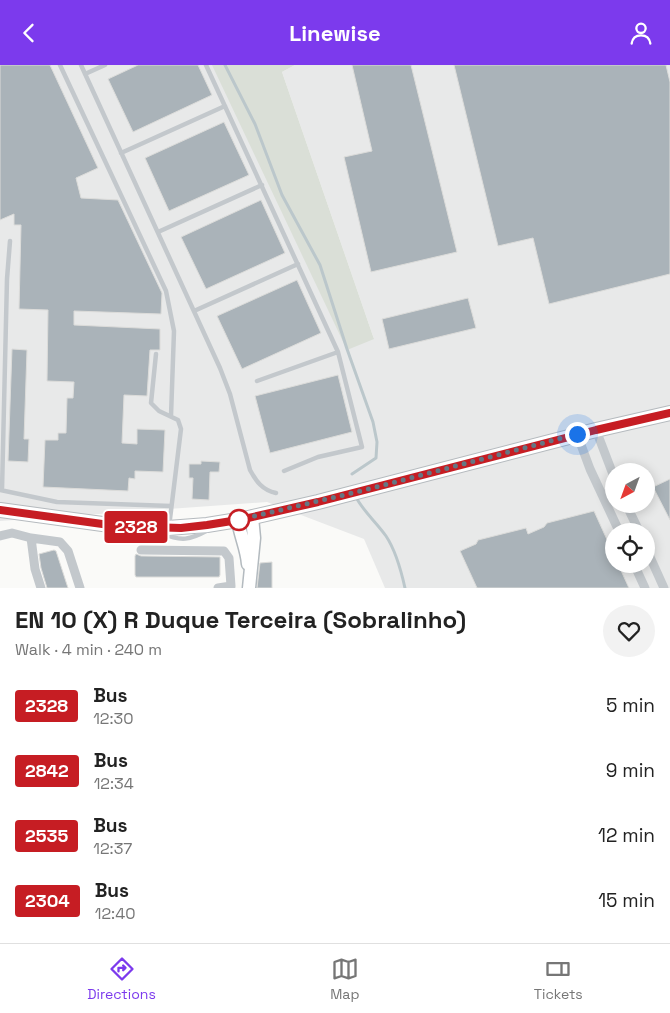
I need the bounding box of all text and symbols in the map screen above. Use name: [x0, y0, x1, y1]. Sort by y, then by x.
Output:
icon: back: [15, 19, 43, 47]
text: Linewise: [289, 19, 381, 47]
icon: person: [627, 19, 655, 47]
your location: [565, 422, 590, 447]
north arrow: [605, 463, 655, 513]
map controls: [605, 463, 655, 573]
unlabelled marker: [228, 509, 250, 531]
line badge: 2328: [101, 511, 171, 543]
text: 2328: [114, 515, 158, 538]
button: locate: [605, 523, 655, 573]
text: EN 10 (X) R Duque Terceira (Sobralinho): [15, 604, 466, 635]
button: heart: [603, 605, 655, 657]
text: Walk · 4 min · 240 m: [15, 639, 162, 660]
text: Bus: [93, 683, 127, 708]
text: 5 min: [606, 693, 655, 718]
text: 2328: [25, 694, 68, 717]
text: 12:30: [93, 708, 133, 729]
text: Bus: [94, 748, 128, 773]
text: 9 min: [606, 758, 655, 783]
text: 2842: [25, 759, 69, 782]
text: 12:34: [94, 773, 134, 794]
text: Bus: [93, 813, 128, 838]
text: 12 min: [598, 823, 655, 848]
text: 2535: [25, 824, 68, 847]
text: 12:37: [93, 838, 132, 859]
text: Bus: [95, 878, 129, 903]
text: 15 min: [598, 888, 655, 913]
text: 2304: [25, 889, 70, 912]
text: 12:40: [95, 903, 135, 924]
tab: Directions: [87, 955, 156, 1003]
tab: Map: [330, 955, 359, 1003]
tab: Tickets: [534, 955, 583, 1003]

